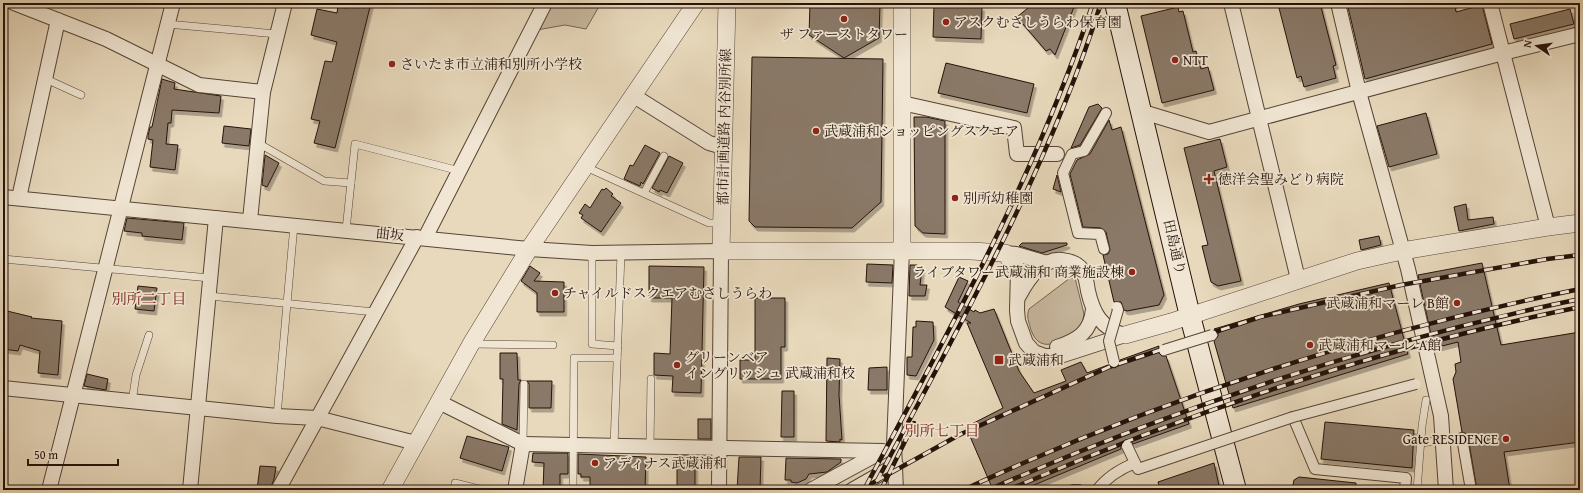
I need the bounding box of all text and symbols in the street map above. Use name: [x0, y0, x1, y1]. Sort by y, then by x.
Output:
place label: アスクむさしうらわ保育園: [954, 12, 1121, 32]
marker: ザ ファーストタワー: [839, 14, 849, 24]
marker: アスクむさしうらわ保育園: [941, 17, 951, 27]
place label: ザ ファーストタワー: [780, 24, 908, 44]
north arrow: [1517, 26, 1557, 66]
text: N: [1519, 38, 1536, 49]
street label: 都市計画道路 内谷別所線: [713, 48, 735, 206]
place label: NTT: [1183, 50, 1208, 70]
place label: さいたま市立浦和別所小学校: [400, 54, 582, 74]
marker: NTT: [1170, 55, 1180, 65]
marker: さいたま市立浦和別所小学校: [387, 59, 397, 69]
place label: 武蔵浦和ショッピングスクエア: [824, 121, 1019, 141]
marker: 武蔵浦和ショッピングスクエア: [811, 126, 821, 136]
place label: 徳洋会聖みどり病院: [1218, 169, 1344, 189]
marker: 徳洋会聖みどり病院: [1203, 173, 1215, 185]
place label: 別所幼稚園: [963, 188, 1033, 208]
marker: 別所幼稚園: [950, 193, 960, 203]
street label: 田島通り: [1159, 217, 1191, 277]
street label: 曲坂: [375, 223, 405, 245]
place label: ライブタワー武蔵浦和 商業施設棟: [913, 262, 1124, 282]
marker: ライブタワー武蔵浦和 商業施設棟: [1127, 267, 1137, 277]
place label: チャイルドスクエアむさしうらわ: [563, 283, 772, 303]
district label: 別所二丁目: [111, 288, 187, 309]
marker: チャイルドスクエアむさしうらわ: [550, 288, 560, 298]
place label: 武蔵浦和マーレ B館: [1326, 293, 1449, 313]
marker: 武蔵浦和マーレ B館: [1452, 298, 1462, 308]
place label: 武蔵浦和マーレ A館: [1318, 335, 1441, 355]
marker: 武蔵浦和マーレ A館: [1305, 340, 1315, 350]
place label: グリーンベア イングリッシュ 武蔵浦和校: [685, 347, 855, 383]
place label: 武蔵浦和: [1008, 350, 1064, 370]
marker: 武蔵浦和: [993, 354, 1005, 366]
marker: グリーンベア イングリッシュ 武蔵浦和校: [672, 360, 682, 370]
district label: 別所七丁目: [904, 420, 980, 441]
place label: Gate RESIDENCE: [1403, 429, 1498, 449]
marker: Gate RESIDENCE: [1501, 434, 1511, 444]
scale bar: [28, 441, 118, 467]
text: 50 m: [34, 446, 58, 463]
place label: アディナス武蔵浦和: [603, 453, 727, 473]
marker: アディナス武蔵浦和: [590, 458, 600, 468]

